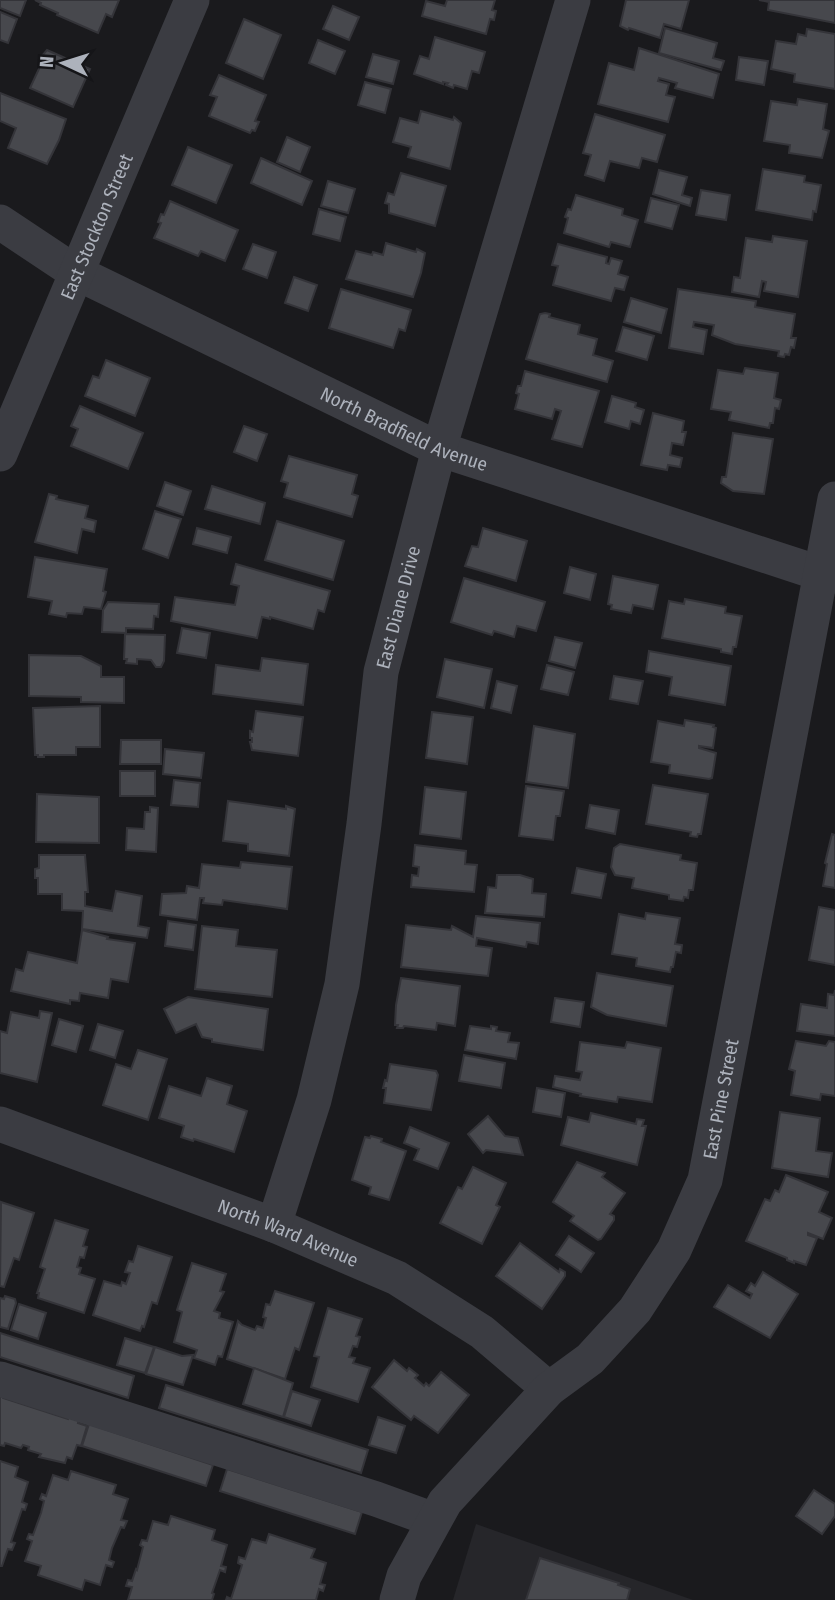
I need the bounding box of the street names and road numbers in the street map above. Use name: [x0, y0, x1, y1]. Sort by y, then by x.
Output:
street label: East Stockton Street: [55, 149, 138, 303]
street label: North Bradfield Avenue: [317, 382, 491, 476]
street label: East Diane Drive: [371, 543, 425, 671]
street label: East Pine Street: [698, 1036, 743, 1161]
street label: North Ward Avenue: [215, 1194, 362, 1272]

